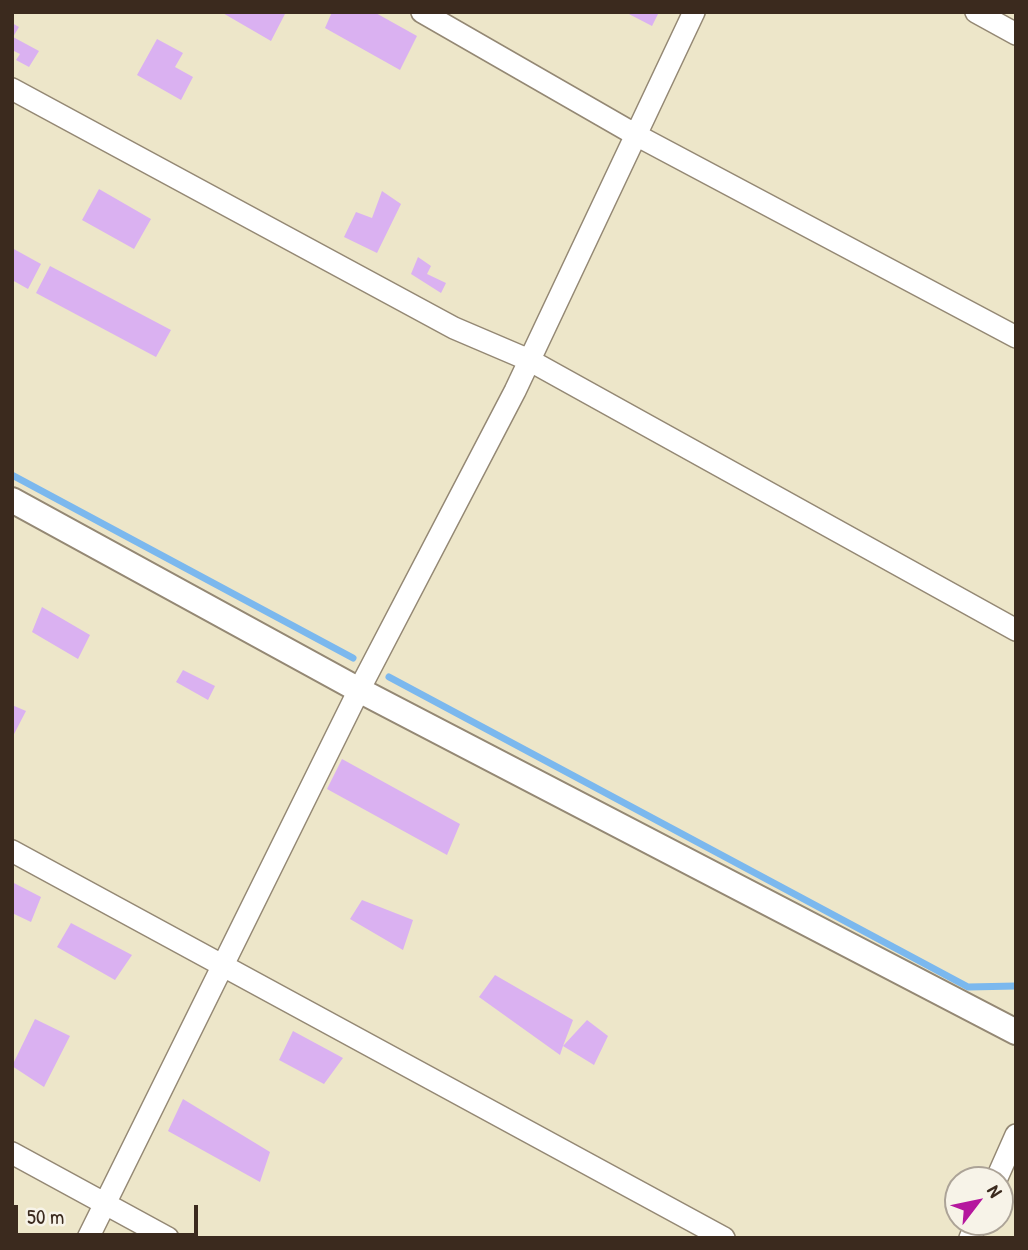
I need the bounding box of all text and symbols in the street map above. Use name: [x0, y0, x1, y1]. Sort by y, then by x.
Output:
north arrow: [944, 1166, 1014, 1236]
text: N: [981, 1180, 1009, 1202]
scale bar: [18, 1190, 201, 1234]
text: 50 m: [27, 1202, 64, 1231]

